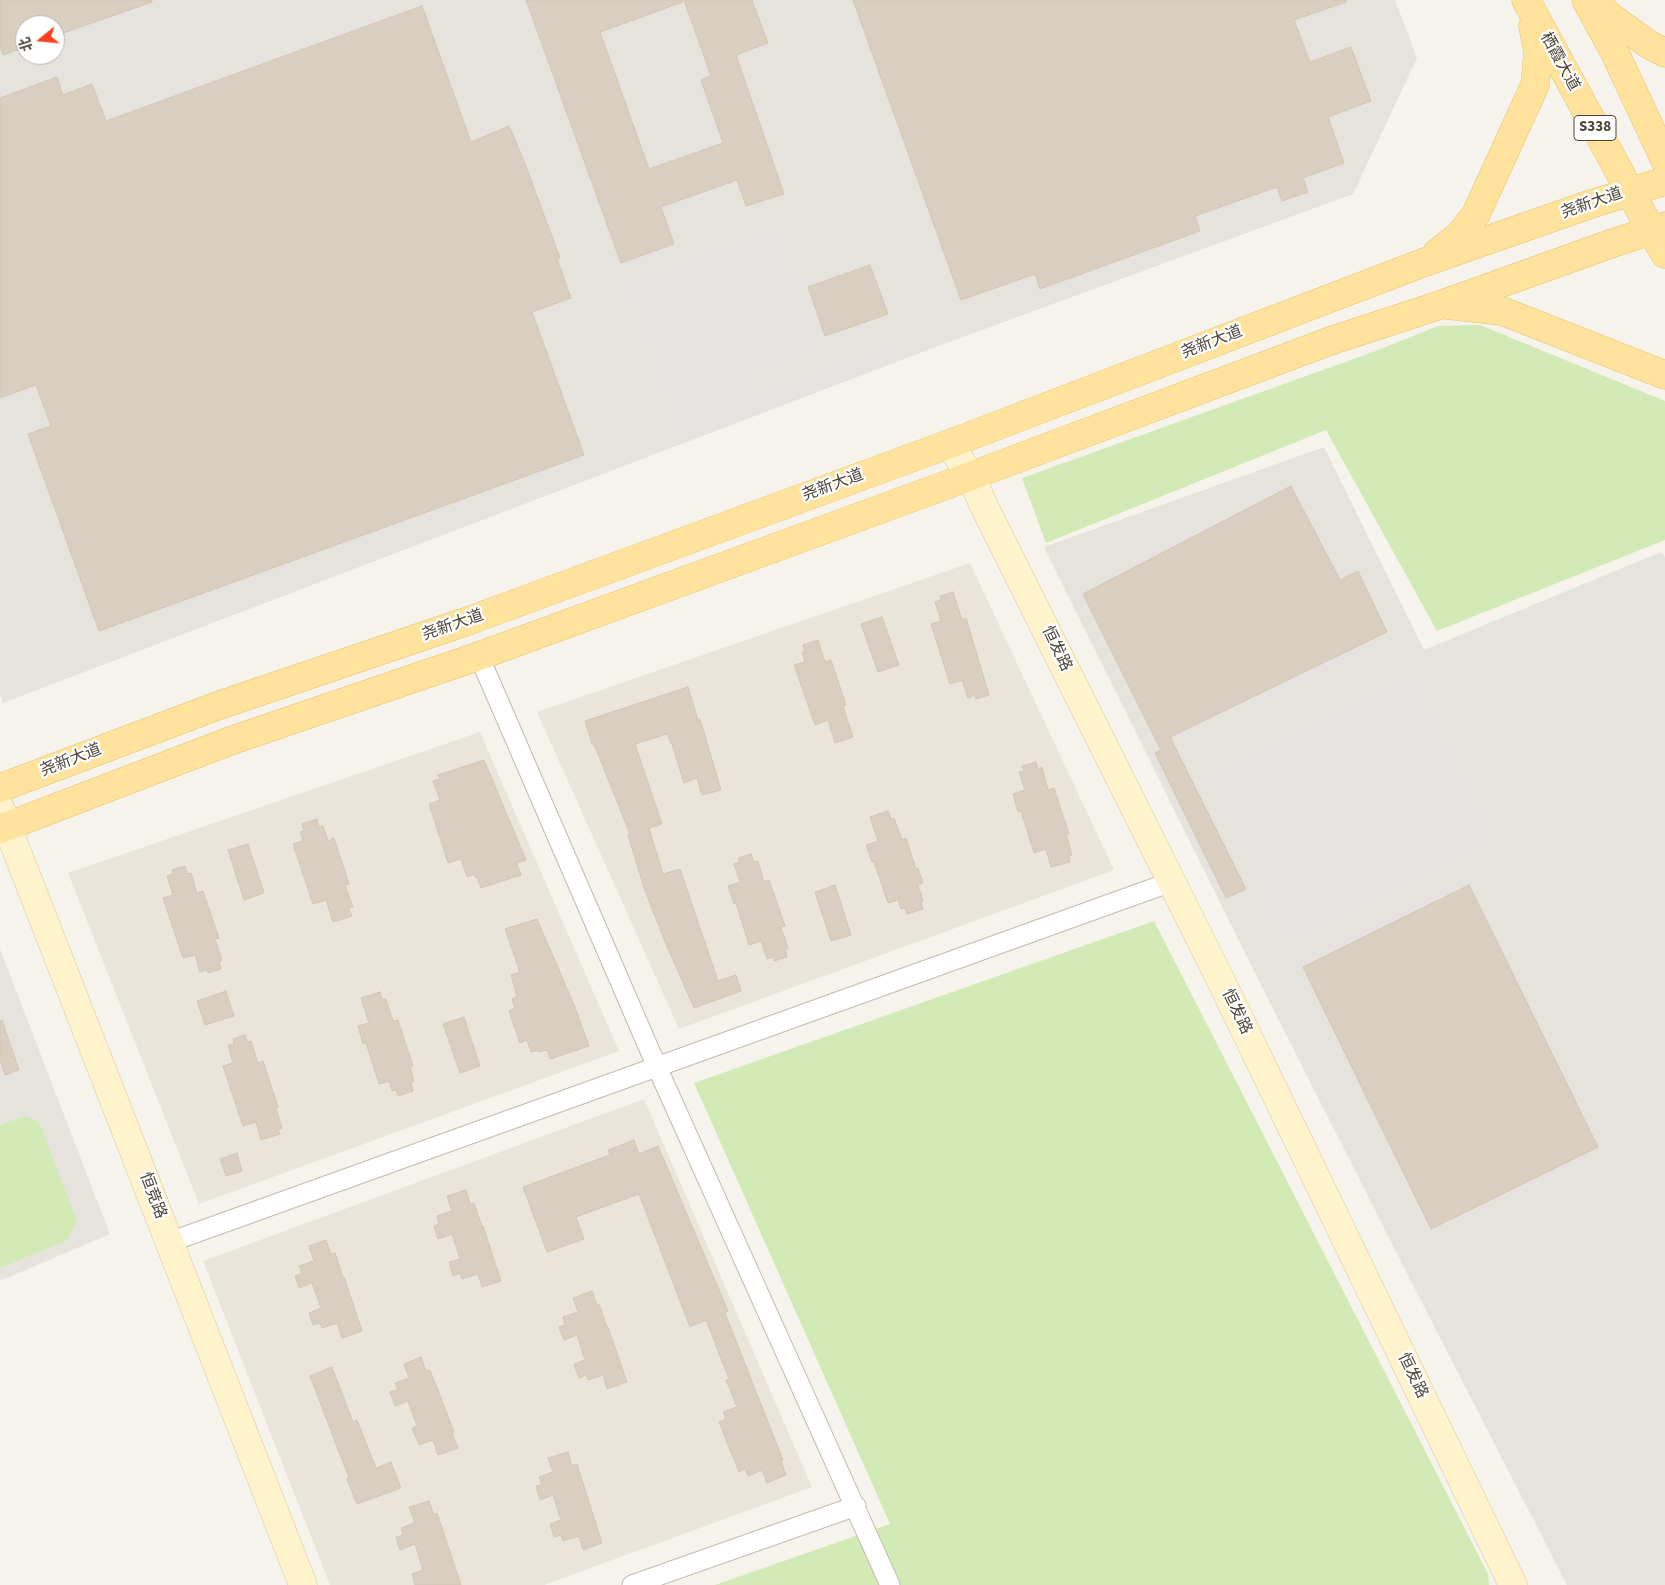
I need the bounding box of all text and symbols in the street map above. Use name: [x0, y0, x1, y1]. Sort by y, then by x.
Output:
north arrow: [15, 15, 65, 65]
street label: 栖霞大道: [1535, 29, 1583, 95]
text: 北: [15, 34, 38, 54]
road number: S338: [1574, 116, 1616, 140]
street label: 尧新大道: [1559, 185, 1625, 223]
street label: 尧新大道: [1179, 323, 1245, 363]
street label: 尧新大道: [800, 466, 866, 506]
street label: 尧新大道: [420, 607, 486, 645]
street label: 恒发路: [1037, 623, 1075, 675]
street label: 尧新大道: [38, 741, 104, 781]
street label: 恒发路: [1217, 986, 1255, 1038]
street label: 恒竞路: [134, 1170, 170, 1222]
street label: 恒发路: [1393, 1350, 1431, 1402]

